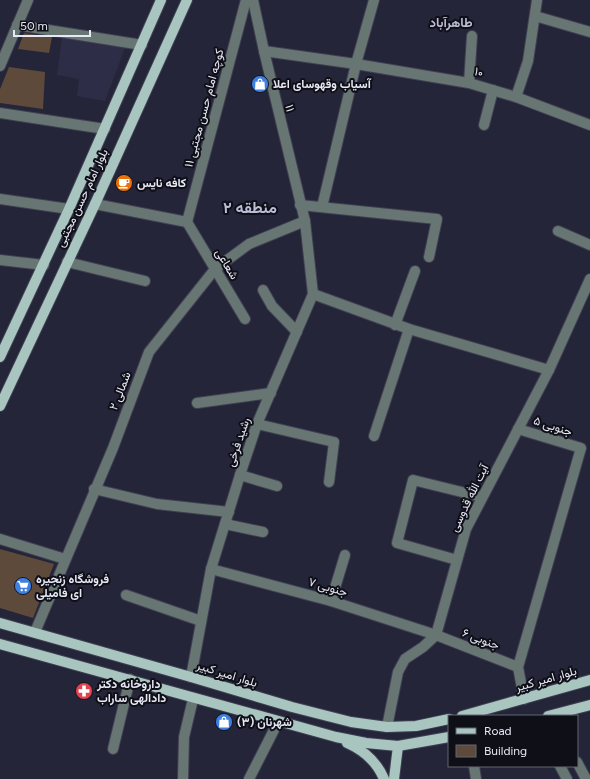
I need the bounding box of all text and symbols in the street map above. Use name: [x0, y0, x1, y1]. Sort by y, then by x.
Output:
scale bar: [14, 12, 90, 38]
district label: طاهرآباد: [430, 15, 473, 31]
text: 50 m: [20, 19, 48, 33]
street label: کوچه امام حسن مجتبی ۱۱: [181, 47, 228, 169]
street label: ۱۰: [473, 64, 485, 80]
shop icon: آسیاب وقهوسای اعلا: [250, 74, 270, 94]
place label: آسیاب وقهوسای اعلا: [273, 77, 372, 92]
street label: ۱۱: [282, 103, 298, 113]
street label: بلوار امام حسن مجتبی: [53, 147, 112, 250]
cafe icon: کافه نایس: [114, 173, 134, 193]
place label: کافه نایس: [137, 176, 187, 190]
district label: منطقه ۲: [223, 198, 277, 217]
street label: شعاعی: [212, 246, 242, 282]
street label: ۲ شمالی: [106, 370, 135, 413]
street label: ۵ جنوبی: [532, 413, 574, 440]
street label: رشید فرخی: [223, 415, 254, 469]
street label: آیت الله قدوسی: [447, 461, 493, 534]
place label: فروشگاه زنجیره ای فامیلی: [36, 572, 110, 600]
street label: ۷ جنوبی: [307, 575, 349, 600]
supermarket icon: فروشگاه زنجیره ای فامیلی: [13, 576, 33, 596]
street label: ۶ جنوبی: [460, 626, 502, 653]
street label: بلوار امیر کبیر: [194, 658, 259, 691]
street label: بلوار امیر کبیر: [513, 664, 578, 696]
place label: داروخانه دکتر دادالهی ساراب: [96, 677, 166, 706]
pharmacy icon: داروخانه دکتر دادالهی ساراب: [74, 681, 94, 701]
shop icon: شهرنان (۳): [214, 712, 234, 732]
place label: شهرنان (۳): [237, 715, 292, 730]
legend: [448, 715, 578, 767]
text: Road: [484, 724, 512, 738]
text: Building: [484, 744, 527, 758]

